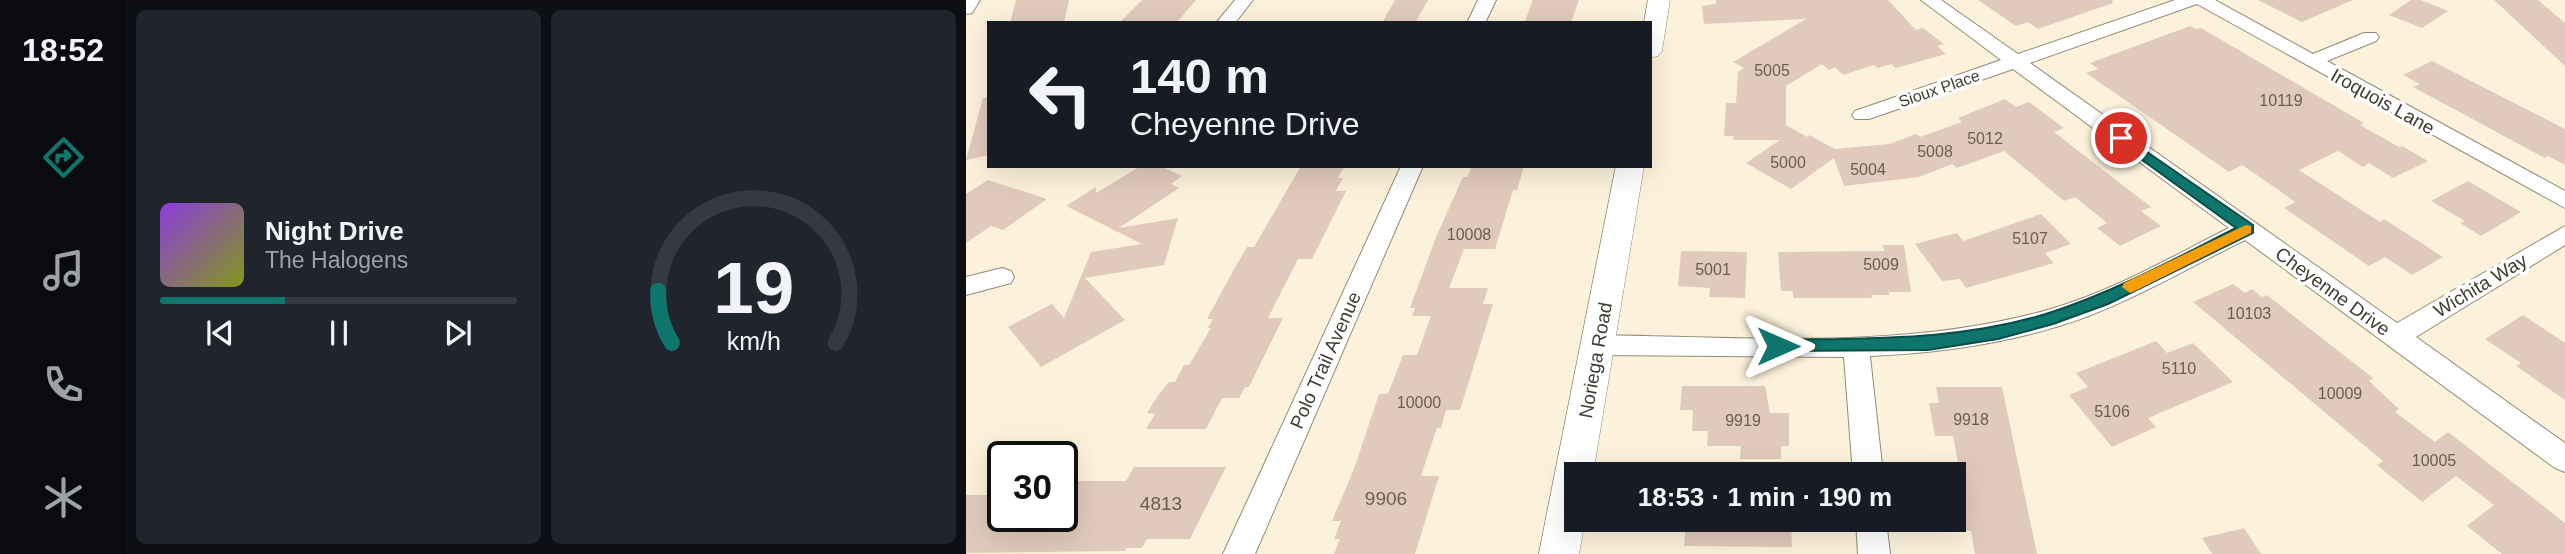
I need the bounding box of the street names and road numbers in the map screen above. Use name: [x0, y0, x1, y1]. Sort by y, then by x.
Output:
street label: Iroquois Lane: [2327, 64, 2438, 139]
street label: Sioux Place: [1896, 67, 1982, 110]
street label: Cheyenne Drive: [2271, 243, 2394, 340]
street label: Wichita Way: [2430, 249, 2531, 321]
street label: Polo Trail Avenue: [1286, 289, 1365, 432]
street label: Noriega Road: [1575, 301, 1616, 420]

